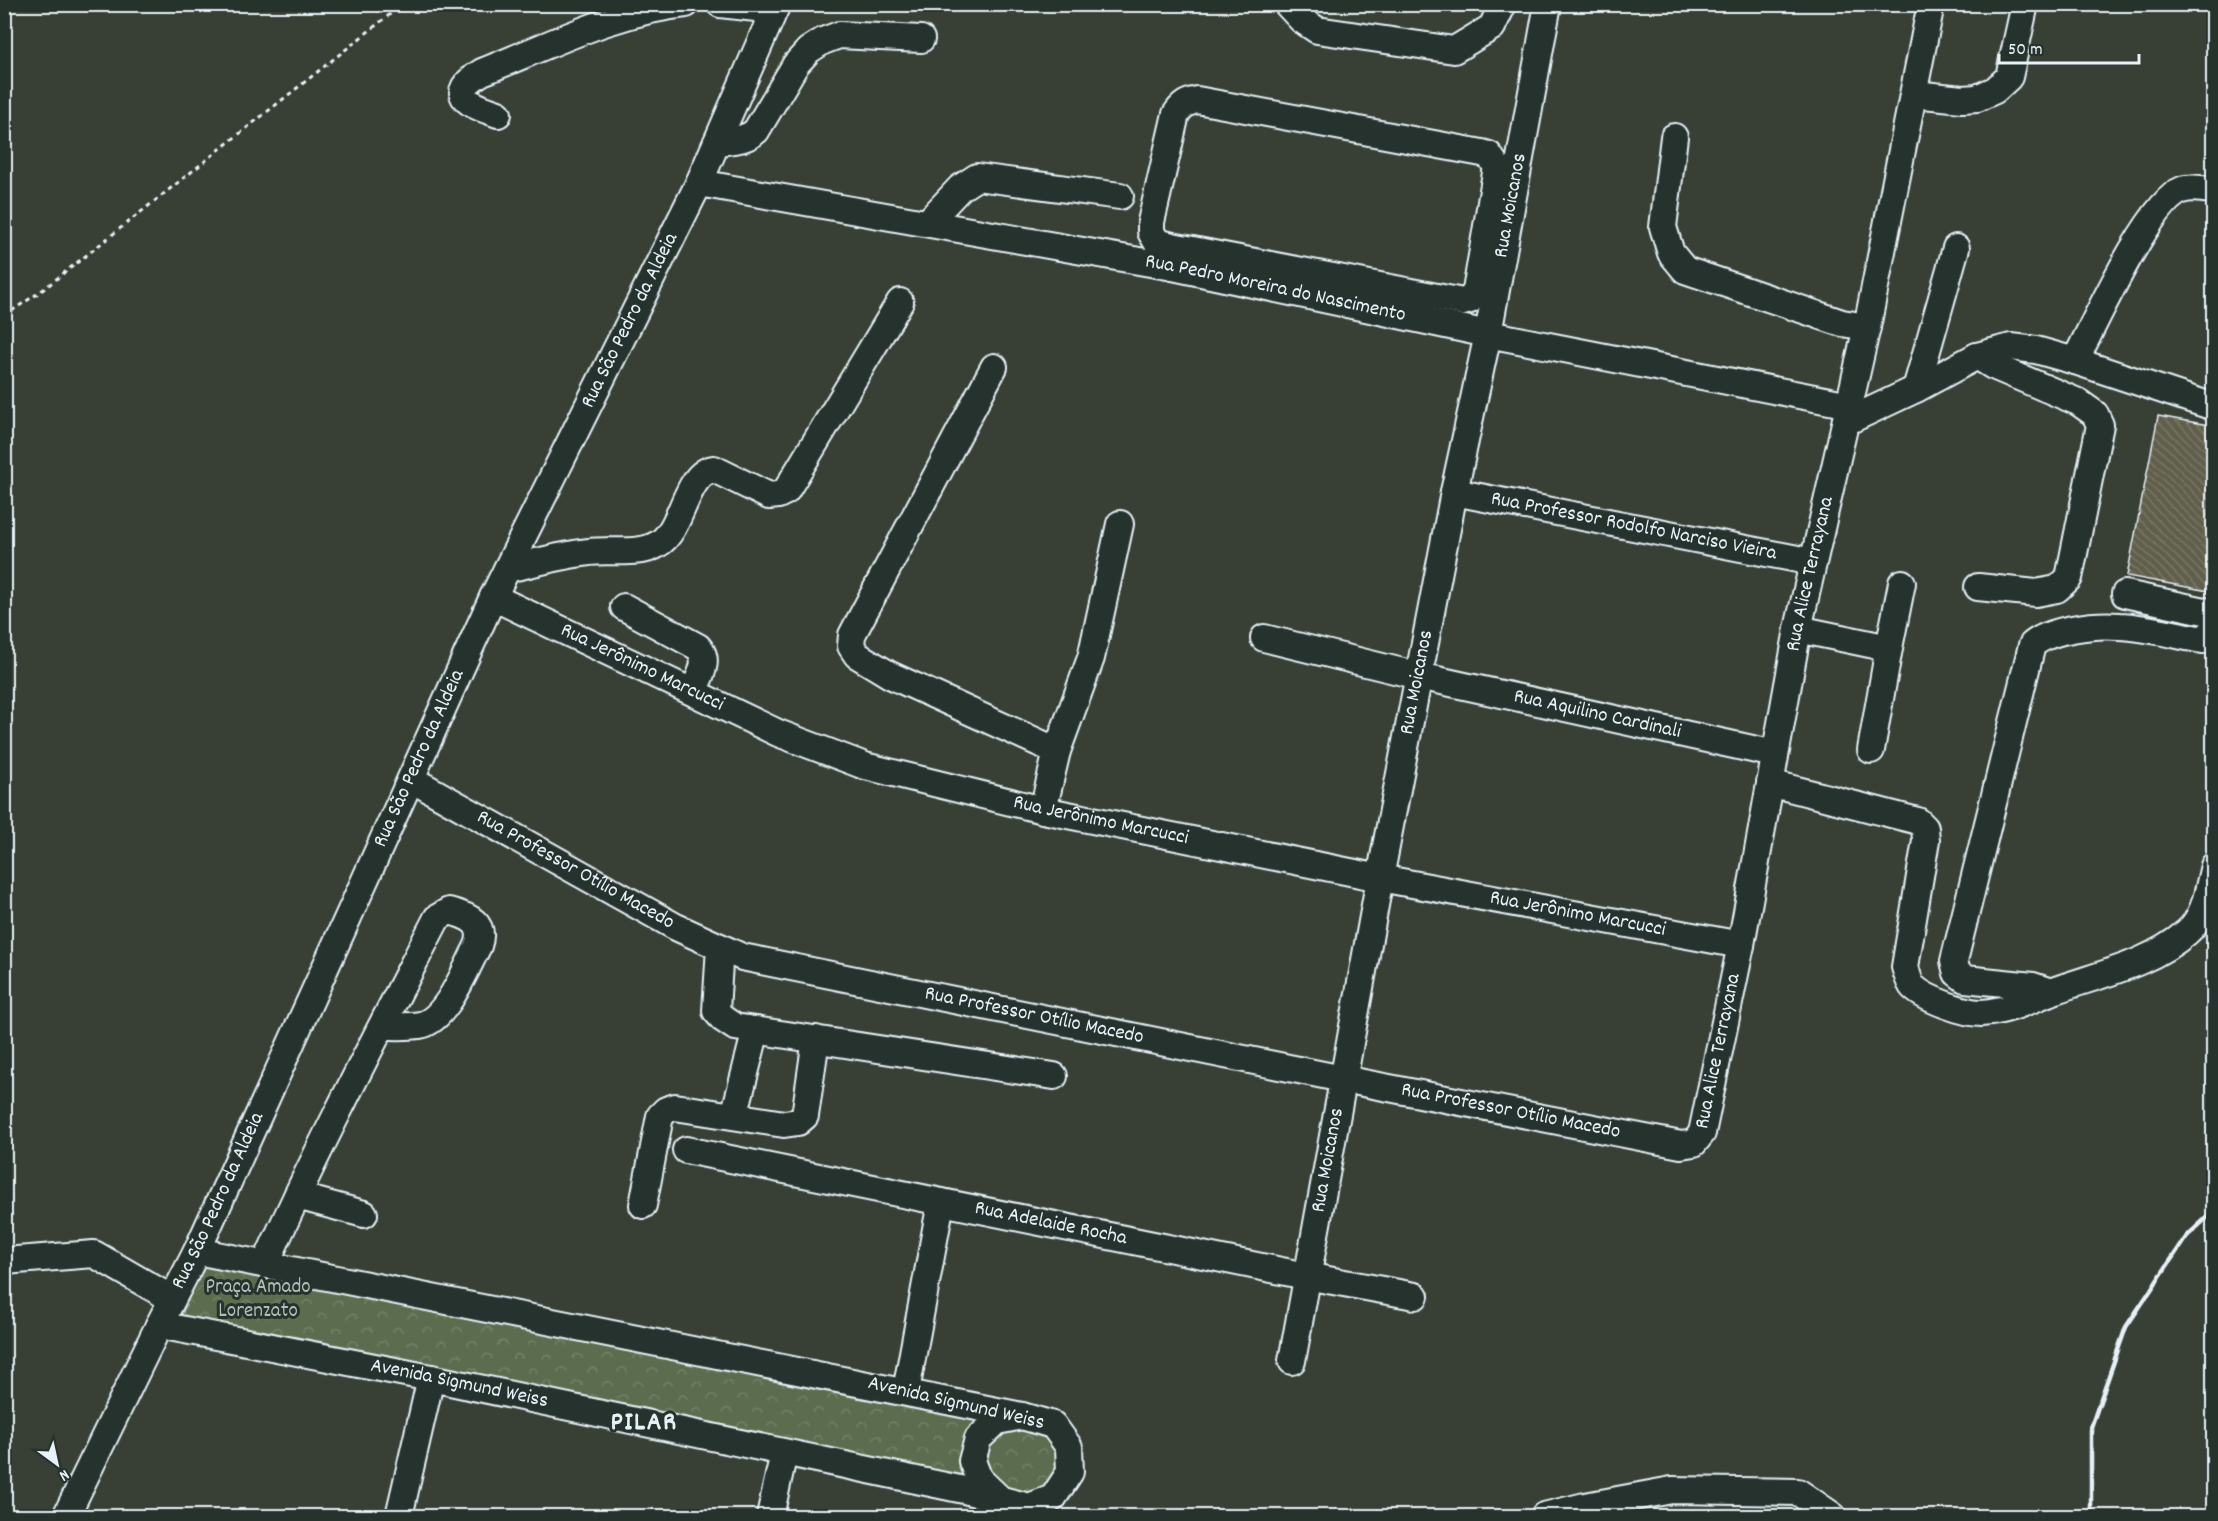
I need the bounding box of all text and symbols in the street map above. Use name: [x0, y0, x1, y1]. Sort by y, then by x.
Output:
scale bar: [1999, 27, 2138, 65]
text: 50 m: [2008, 38, 2043, 63]
street label: Rua Moicanos: [1487, 151, 1536, 260]
street label: Rua São Pedro da Aldeia: [574, 227, 687, 414]
street label: Rua Pedro Moreira do Nascimento: [1143, 247, 1408, 331]
street label: Rua Professor Rodolfo Narciso Vieira: [1488, 485, 1780, 570]
street label: Rua Alice Terrayana: [1779, 493, 1843, 654]
street label: Rua Jerônimo Marcucci: [555, 616, 729, 720]
street label: Rua Moicanos: [1393, 628, 1442, 737]
street label: Rua São Pedro da Aldeia: [366, 664, 474, 852]
street label: Rua Aquilino Cardinali: [1511, 682, 1684, 748]
street label: Rua Jerônimo Marcucci: [1010, 788, 1191, 854]
street label: Rua Professor Otílio Macedo: [471, 803, 680, 938]
street label: Rua Jerônimo Marcucci: [1487, 884, 1668, 946]
street label: Rua Alice Terrayana: [1688, 970, 1750, 1132]
street label: Rua Professor Otílio Macedo: [922, 979, 1146, 1053]
street label: Rua Professor Otílio Macedo: [1398, 1076, 1623, 1148]
street label: Rua Moicanos: [1304, 1106, 1353, 1215]
street label: Rua São Pedro da Aldeia: [165, 1107, 273, 1295]
street label: Rua Adelaide Rocha: [972, 1194, 1130, 1254]
park label: Praça Amado Lorenzato: [205, 1273, 311, 1327]
street label: Avenida Sigmund Weiss: [368, 1352, 551, 1417]
street label: Avenida Sigmund Weiss: [865, 1369, 1047, 1439]
district label: PILAR: [610, 1404, 678, 1443]
north arrow: [27, 1434, 87, 1494]
text: N: [54, 1463, 73, 1486]

